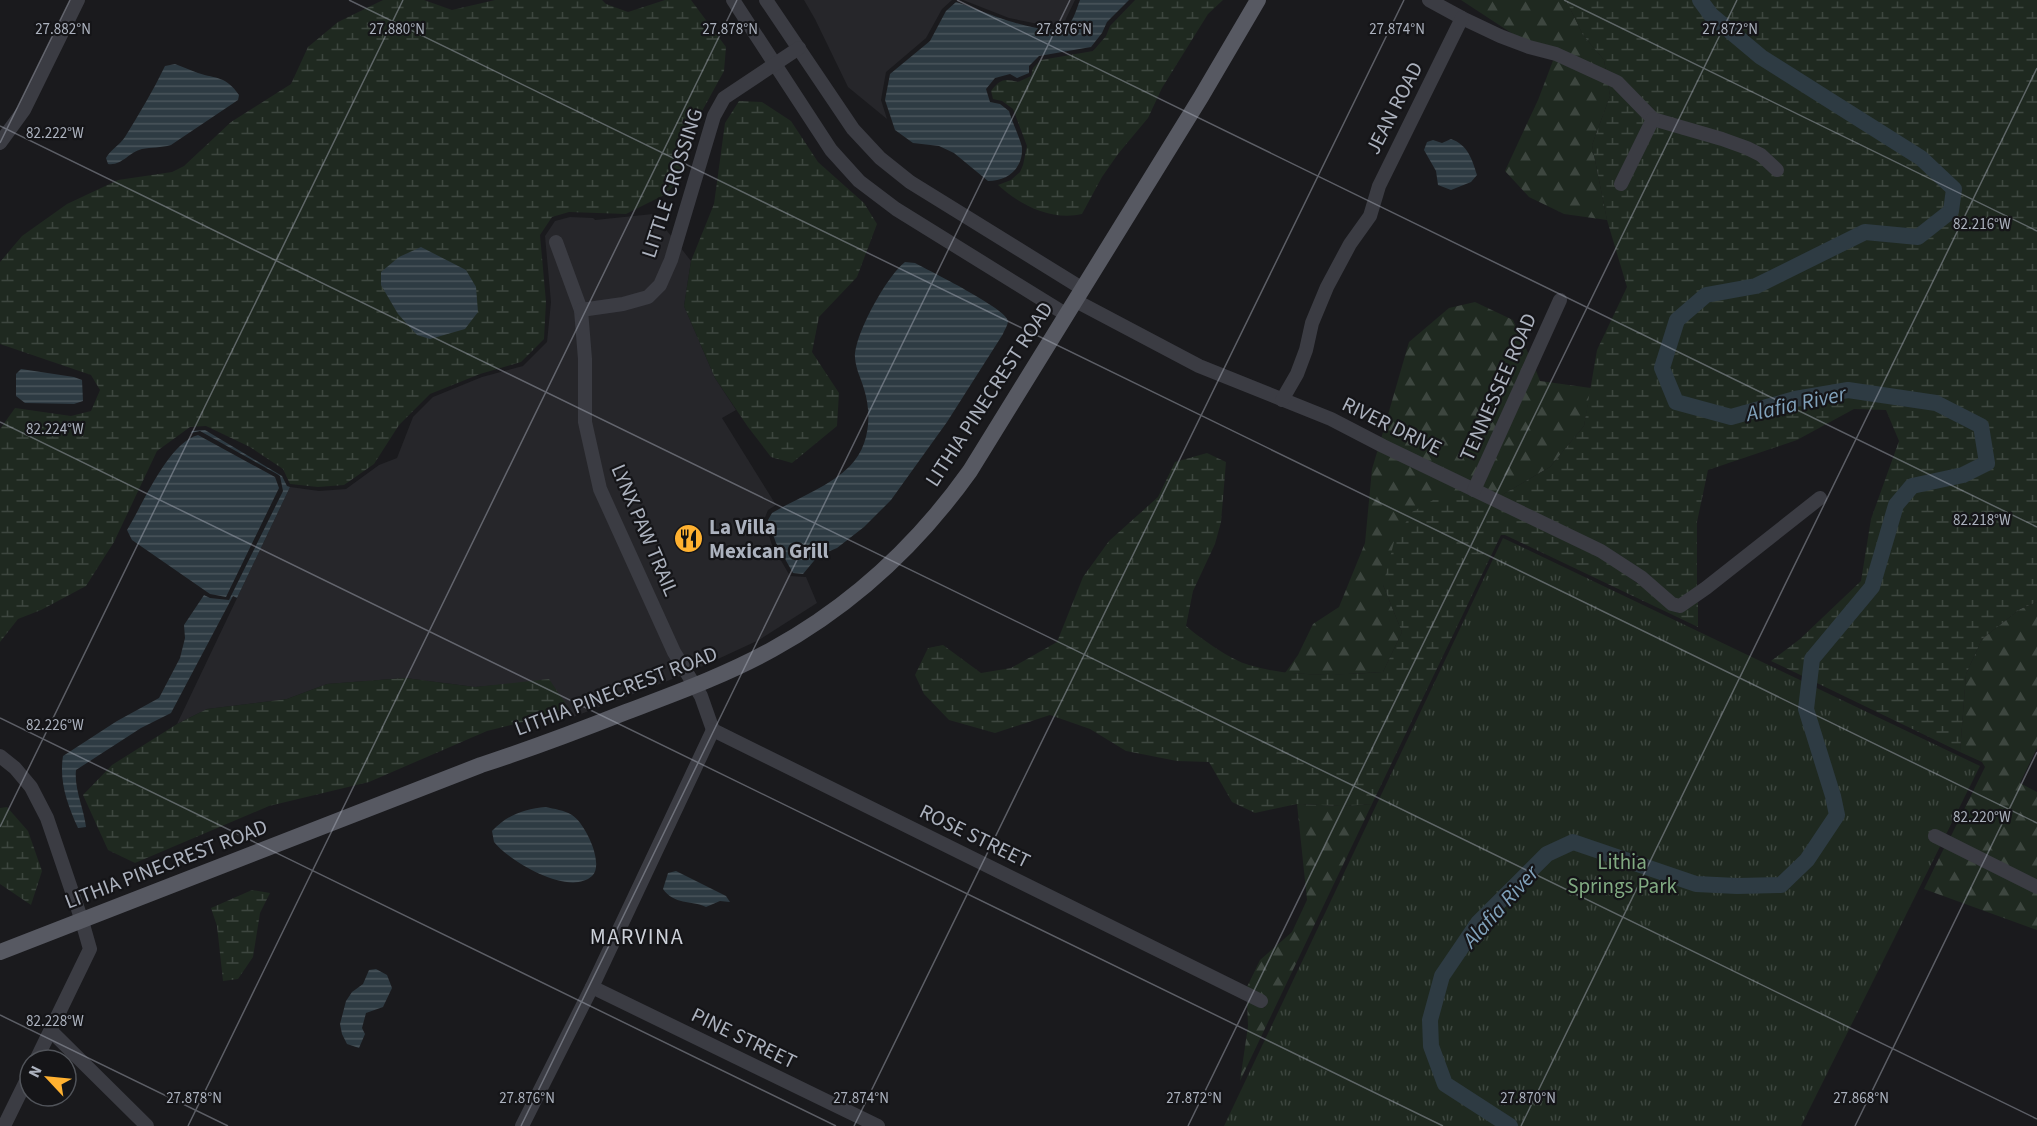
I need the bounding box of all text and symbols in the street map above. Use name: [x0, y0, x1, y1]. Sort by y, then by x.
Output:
text: 27.882°N: [35, 19, 91, 40]
text: 27.880°N: [369, 19, 425, 40]
text: 27.878°N: [702, 19, 758, 40]
text: 27.876°N: [1036, 19, 1092, 40]
text: 27.874°N: [1369, 19, 1425, 40]
text: 27.872°N: [1702, 19, 1758, 40]
street label: JEAN ROAD: [1358, 56, 1430, 160]
street label: LITTLE CROSSING: [634, 104, 710, 262]
text: 82.222°W: [26, 123, 84, 144]
text: 82.216°W: [1953, 214, 2011, 235]
street label: LITHIA PINECREST ROAD: [918, 296, 1060, 492]
street label: TENNESSEE ROAD: [1452, 308, 1544, 466]
water label: Alafia River: [1741, 377, 1851, 431]
street label: RIVER DRIVE: [1337, 389, 1447, 463]
text: 82.224°W: [26, 419, 84, 440]
street label: LYNX PAW TRAIL: [604, 459, 686, 601]
text: 82.218°W: [1953, 510, 2011, 531]
place label: La Villa Mexican Grill: [709, 512, 829, 566]
restaurant icon: La Villa Mexican Grill: [672, 523, 704, 555]
street label: LITHIA PINECREST ROAD: [510, 638, 722, 744]
text: 82.226°W: [26, 715, 84, 736]
street label: ROSE STREET: [915, 796, 1035, 876]
text: 82.220°W: [1953, 807, 2011, 828]
street label: LITHIA PINECREST ROAD: [60, 811, 272, 917]
park label: Lithia Springs Park: [1567, 847, 1677, 901]
water label: Alafia River: [1454, 857, 1548, 957]
district label: MARVINA: [590, 921, 684, 953]
street label: PINE STREET: [686, 1000, 802, 1076]
text: 82.228°W: [26, 1011, 84, 1032]
north arrow: [18, 1048, 78, 1108]
text: N: [23, 1062, 48, 1081]
text: 27.878°N: [166, 1088, 222, 1109]
text: 27.876°N: [499, 1088, 555, 1109]
text: 27.874°N: [833, 1088, 889, 1109]
text: 27.872°N: [1166, 1088, 1222, 1109]
text: 27.870°N: [1500, 1088, 1556, 1109]
text: 27.868°N: [1833, 1088, 1889, 1109]

